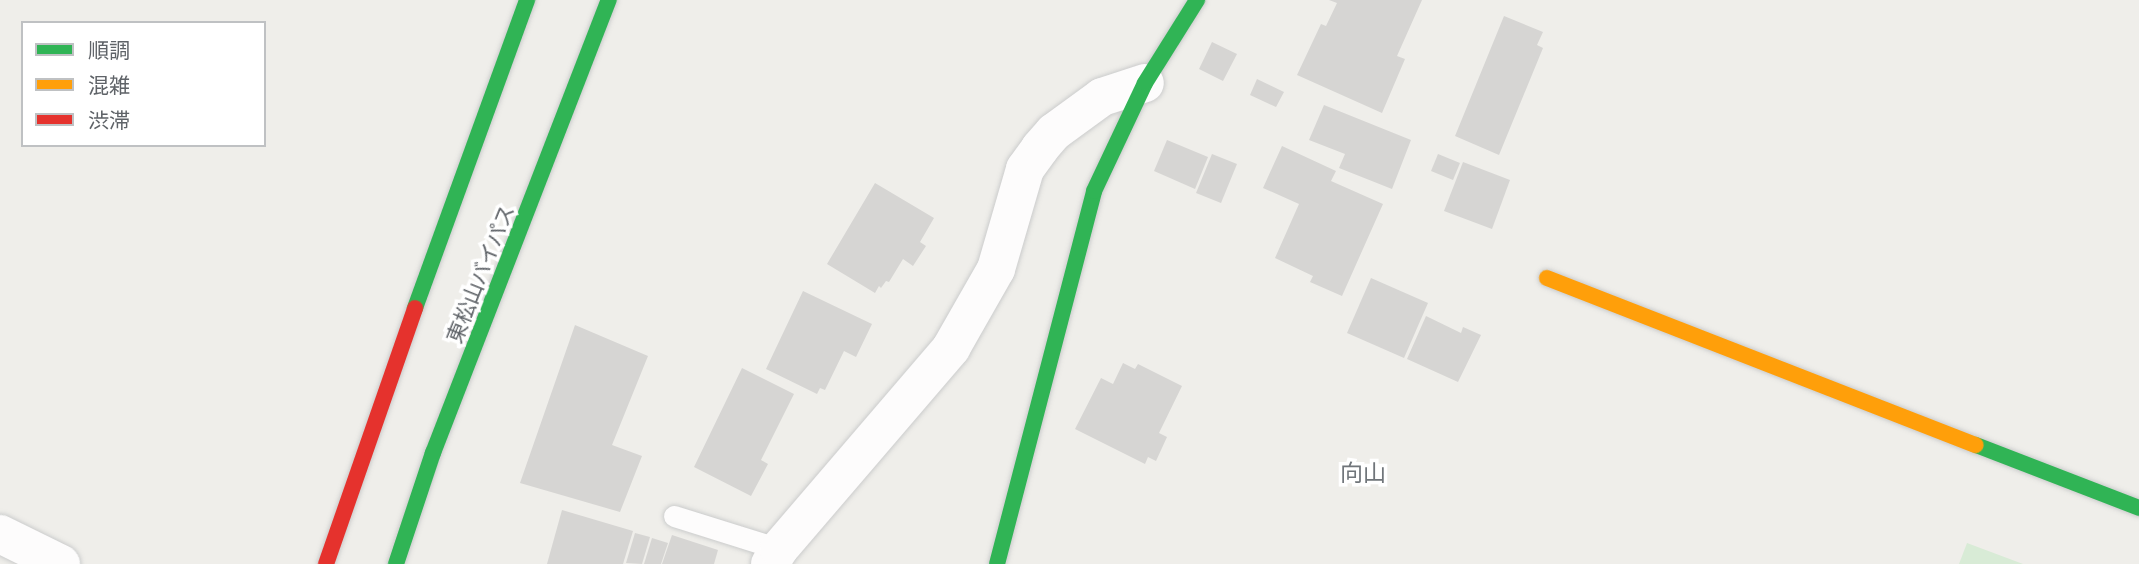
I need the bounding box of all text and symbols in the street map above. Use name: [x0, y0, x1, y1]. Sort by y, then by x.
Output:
legend: [21, 21, 266, 147]
text: 順調: [88, 36, 130, 65]
text: 混雑: [88, 71, 130, 100]
text: 渋滞: [88, 106, 130, 135]
street label: 東松山バイパス: [442, 201, 520, 347]
district label: 向山: [1340, 459, 1386, 487]

